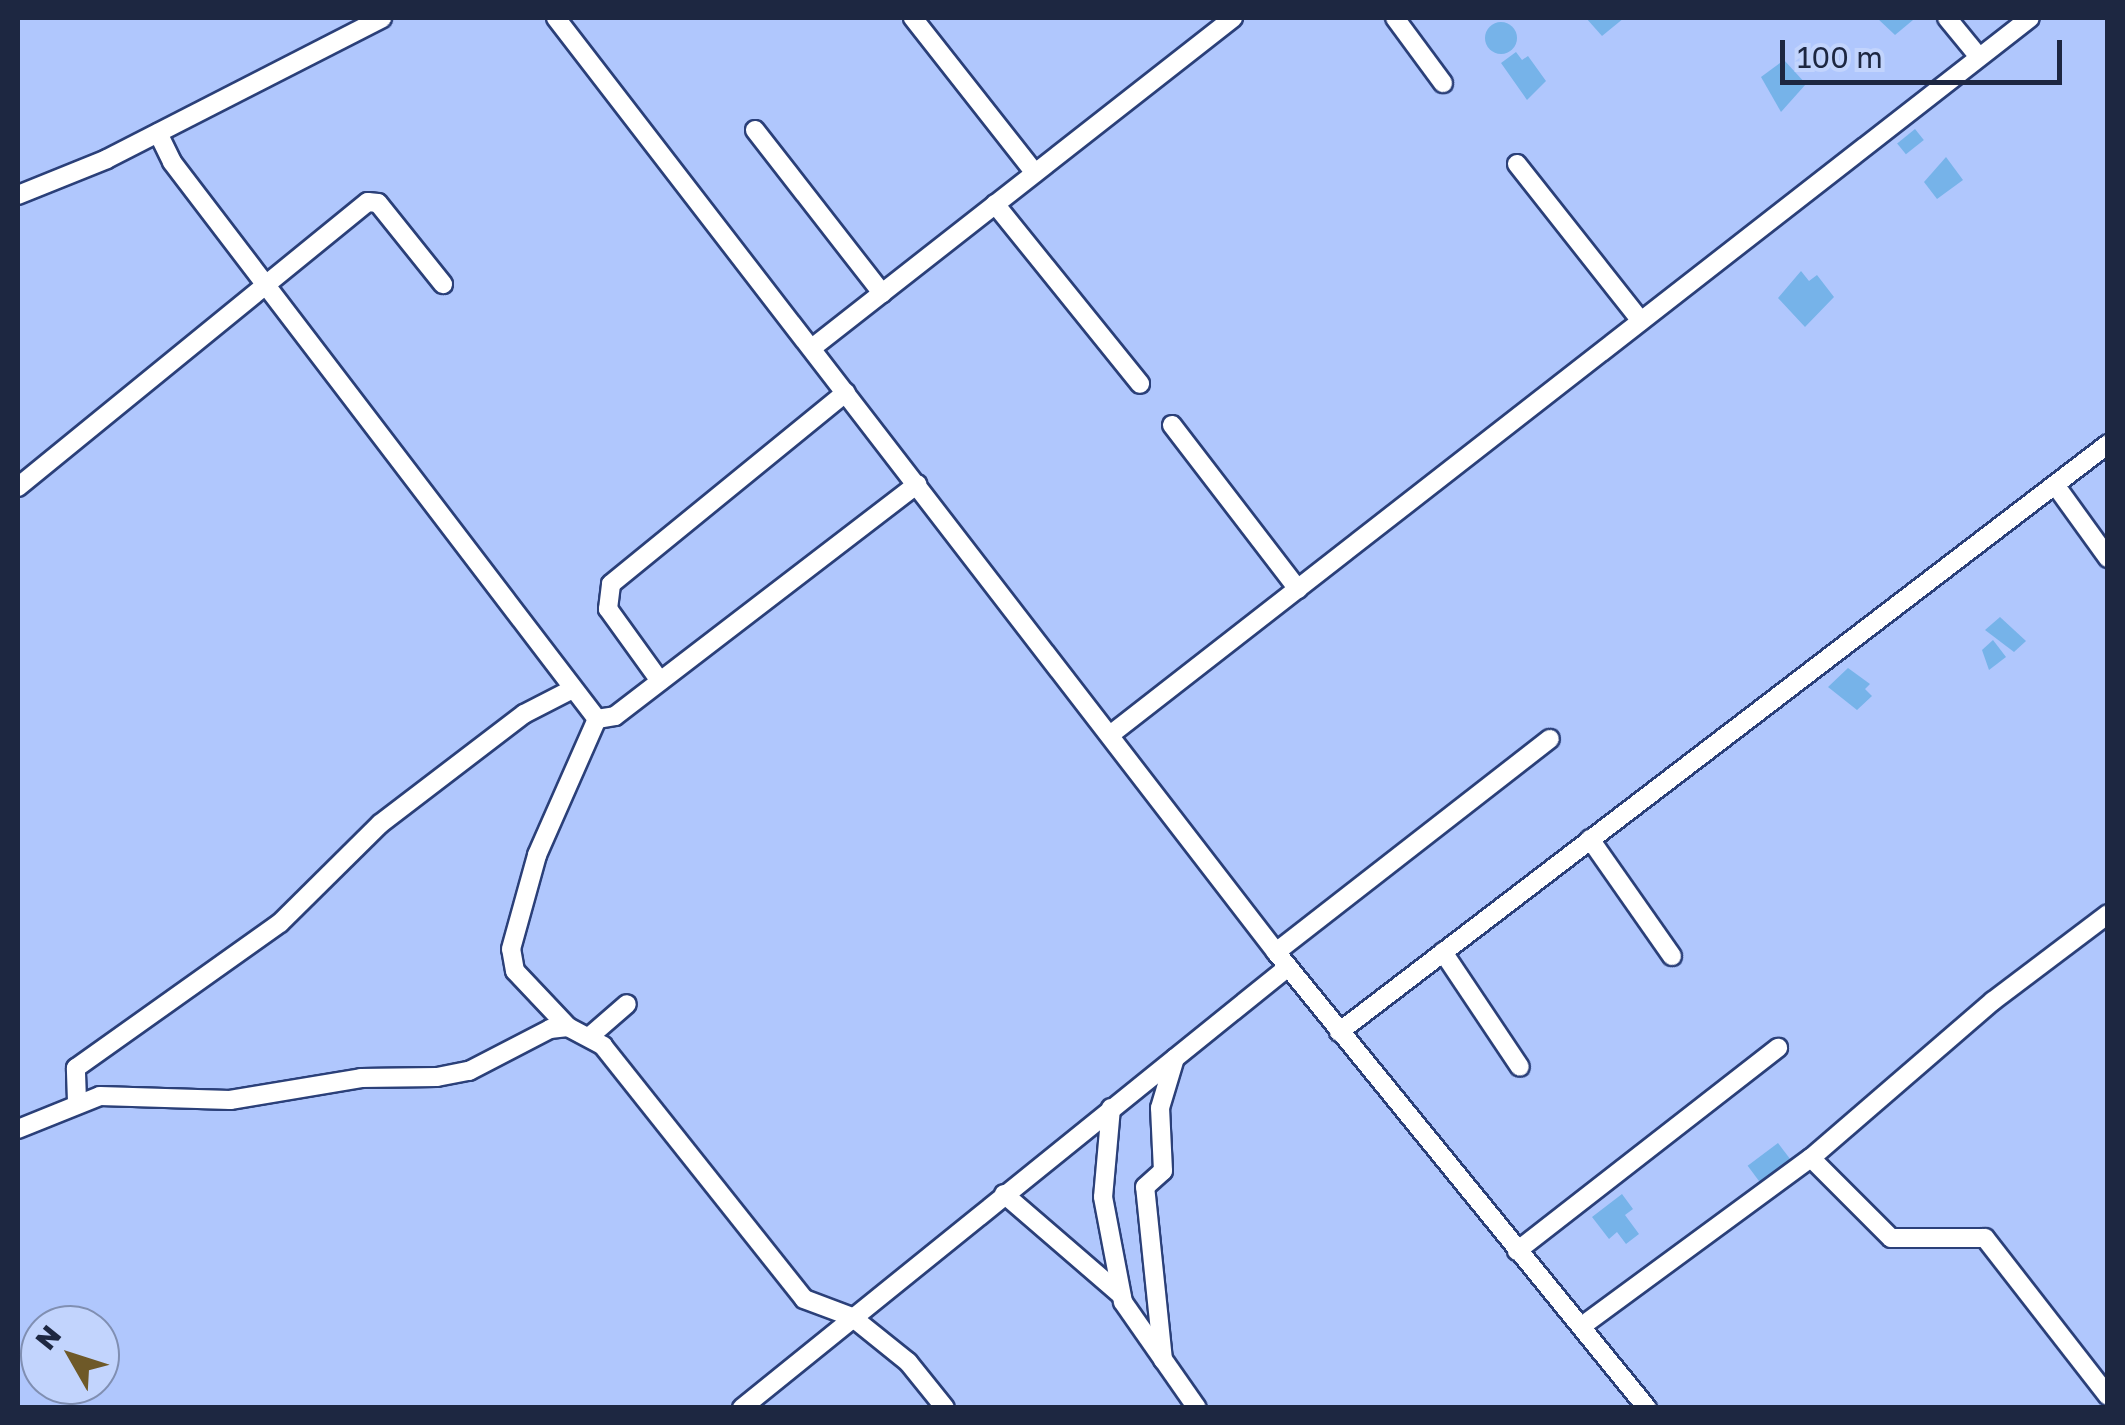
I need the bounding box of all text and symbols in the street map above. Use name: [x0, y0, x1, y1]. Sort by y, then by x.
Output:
scale bar: [1785, 20, 2068, 82]
text: 100 m: [1797, 39, 1883, 75]
north arrow: [20, 1305, 120, 1405]
text: N: [28, 1318, 67, 1356]

